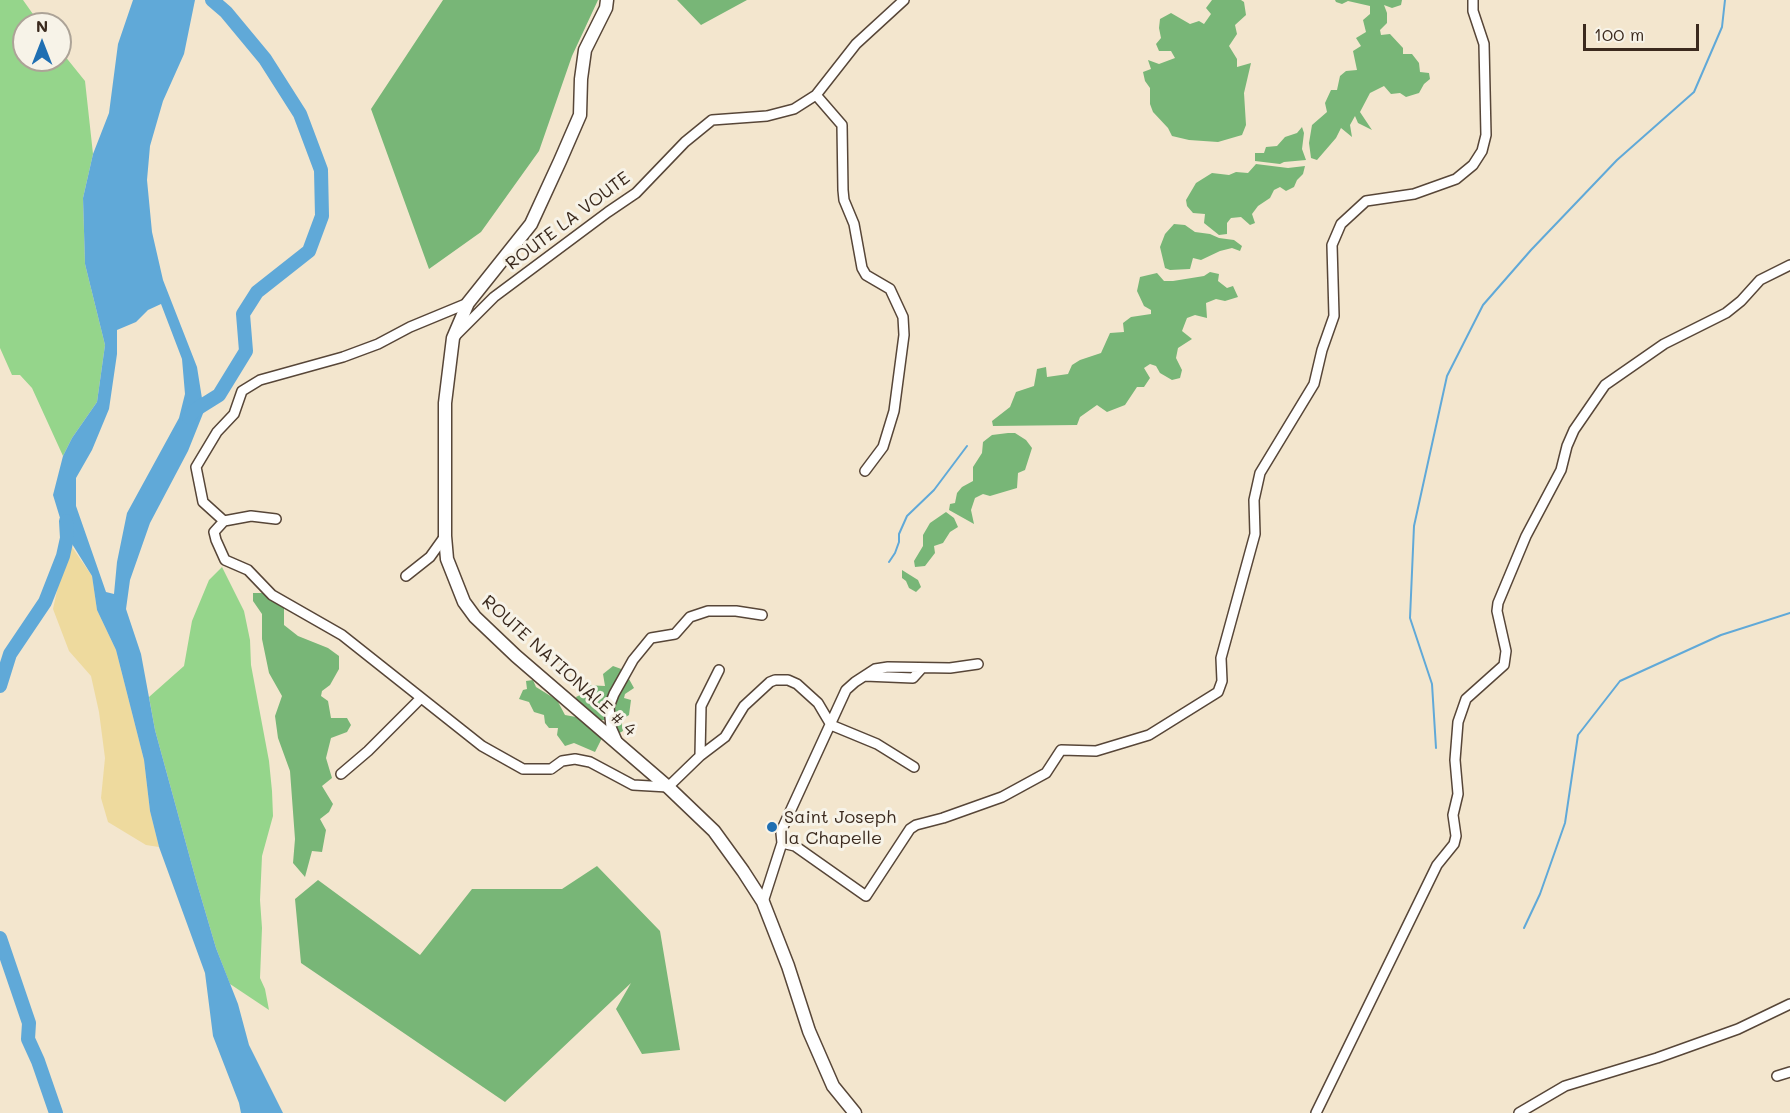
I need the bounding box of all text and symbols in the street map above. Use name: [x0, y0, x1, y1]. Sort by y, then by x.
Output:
north arrow: [12, 12, 72, 72]
scale bar: [1586, 12, 1702, 50]
text: N: [36, 15, 48, 36]
text: 100 m: [1594, 22, 1644, 46]
street label: ROUTE LA VOUTE: [502, 167, 634, 275]
street label: ROUTE NATIONALE # 4: [477, 591, 641, 741]
place label: Saint Joseph la Chapelle: [784, 806, 896, 848]
marker: Saint Joseph la Chapelle: [765, 820, 779, 834]

